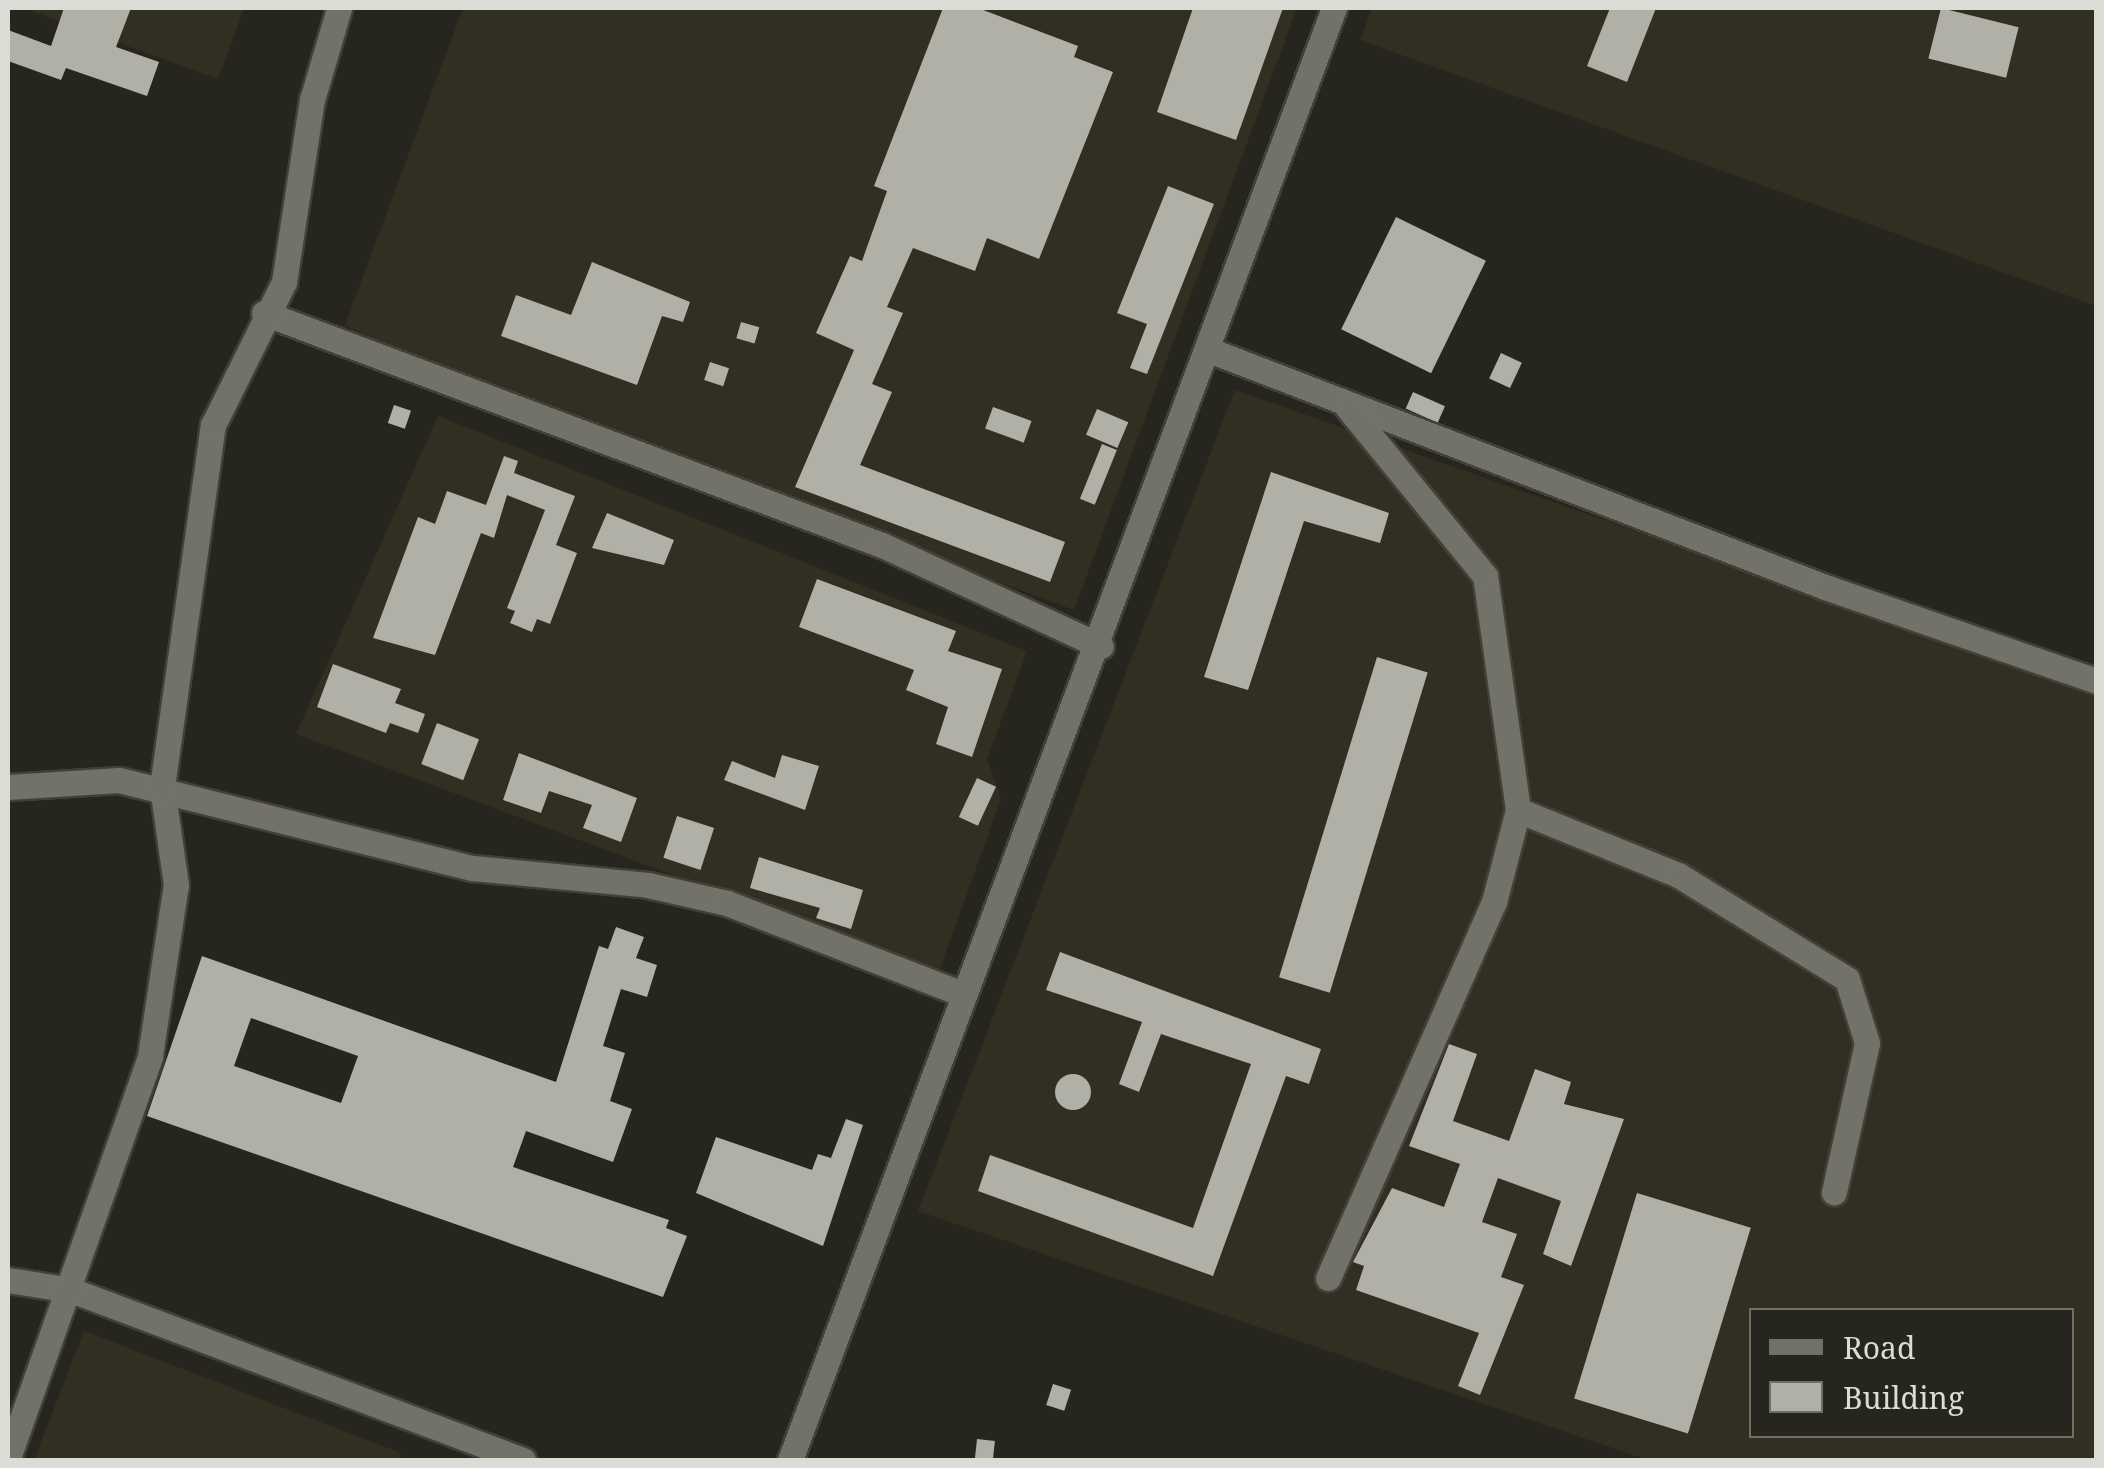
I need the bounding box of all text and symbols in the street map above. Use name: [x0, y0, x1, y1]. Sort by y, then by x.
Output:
legend: [1749, 1308, 2074, 1438]
text: Road: [1843, 1327, 1915, 1368]
text: Building: [1843, 1377, 1964, 1418]

